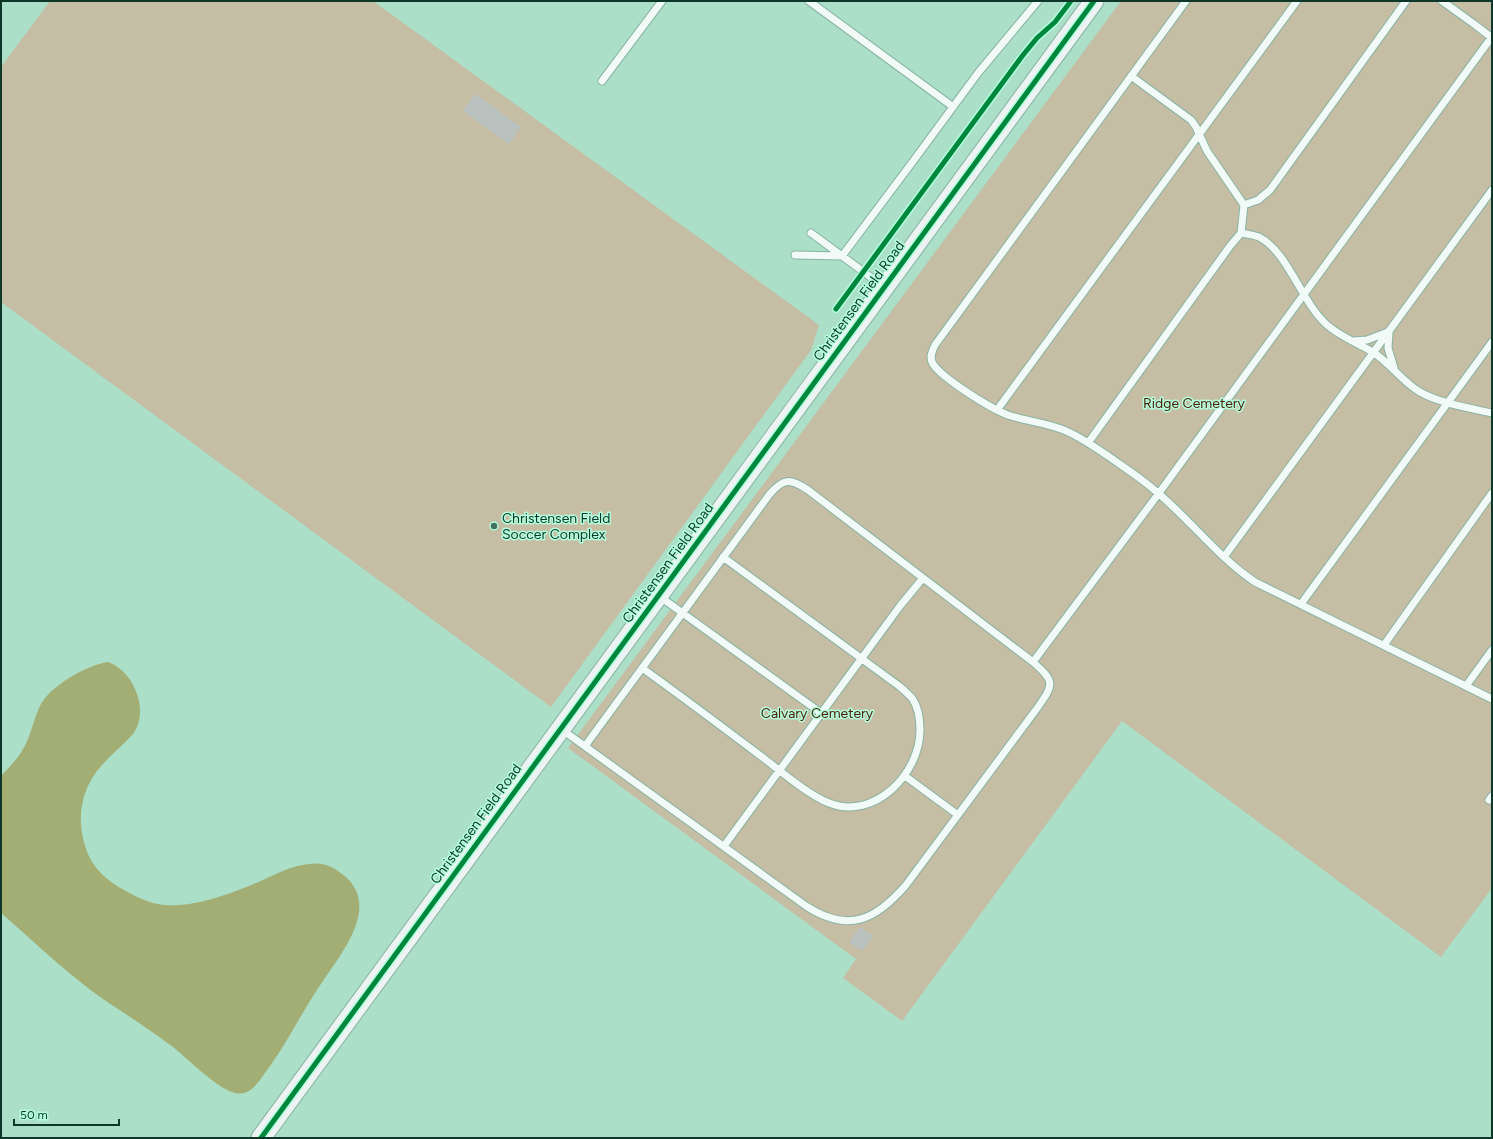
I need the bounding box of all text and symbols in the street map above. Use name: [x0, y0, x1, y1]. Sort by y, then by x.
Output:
street label: Christensen Field Road: [810, 238, 908, 364]
park label: Ridge Cemetery: [1143, 395, 1246, 412]
street label: Christensen Field Road: [619, 500, 717, 626]
place label: Christensen Field Soccer Complex: [502, 510, 610, 543]
marker: Christensen Field Soccer Complex: [489, 521, 499, 531]
park label: Calvary Cemetery: [761, 705, 874, 722]
street label: Christensen Field Road: [427, 761, 525, 887]
scale bar: [14, 1101, 119, 1127]
text: 50 m: [20, 1108, 48, 1122]

